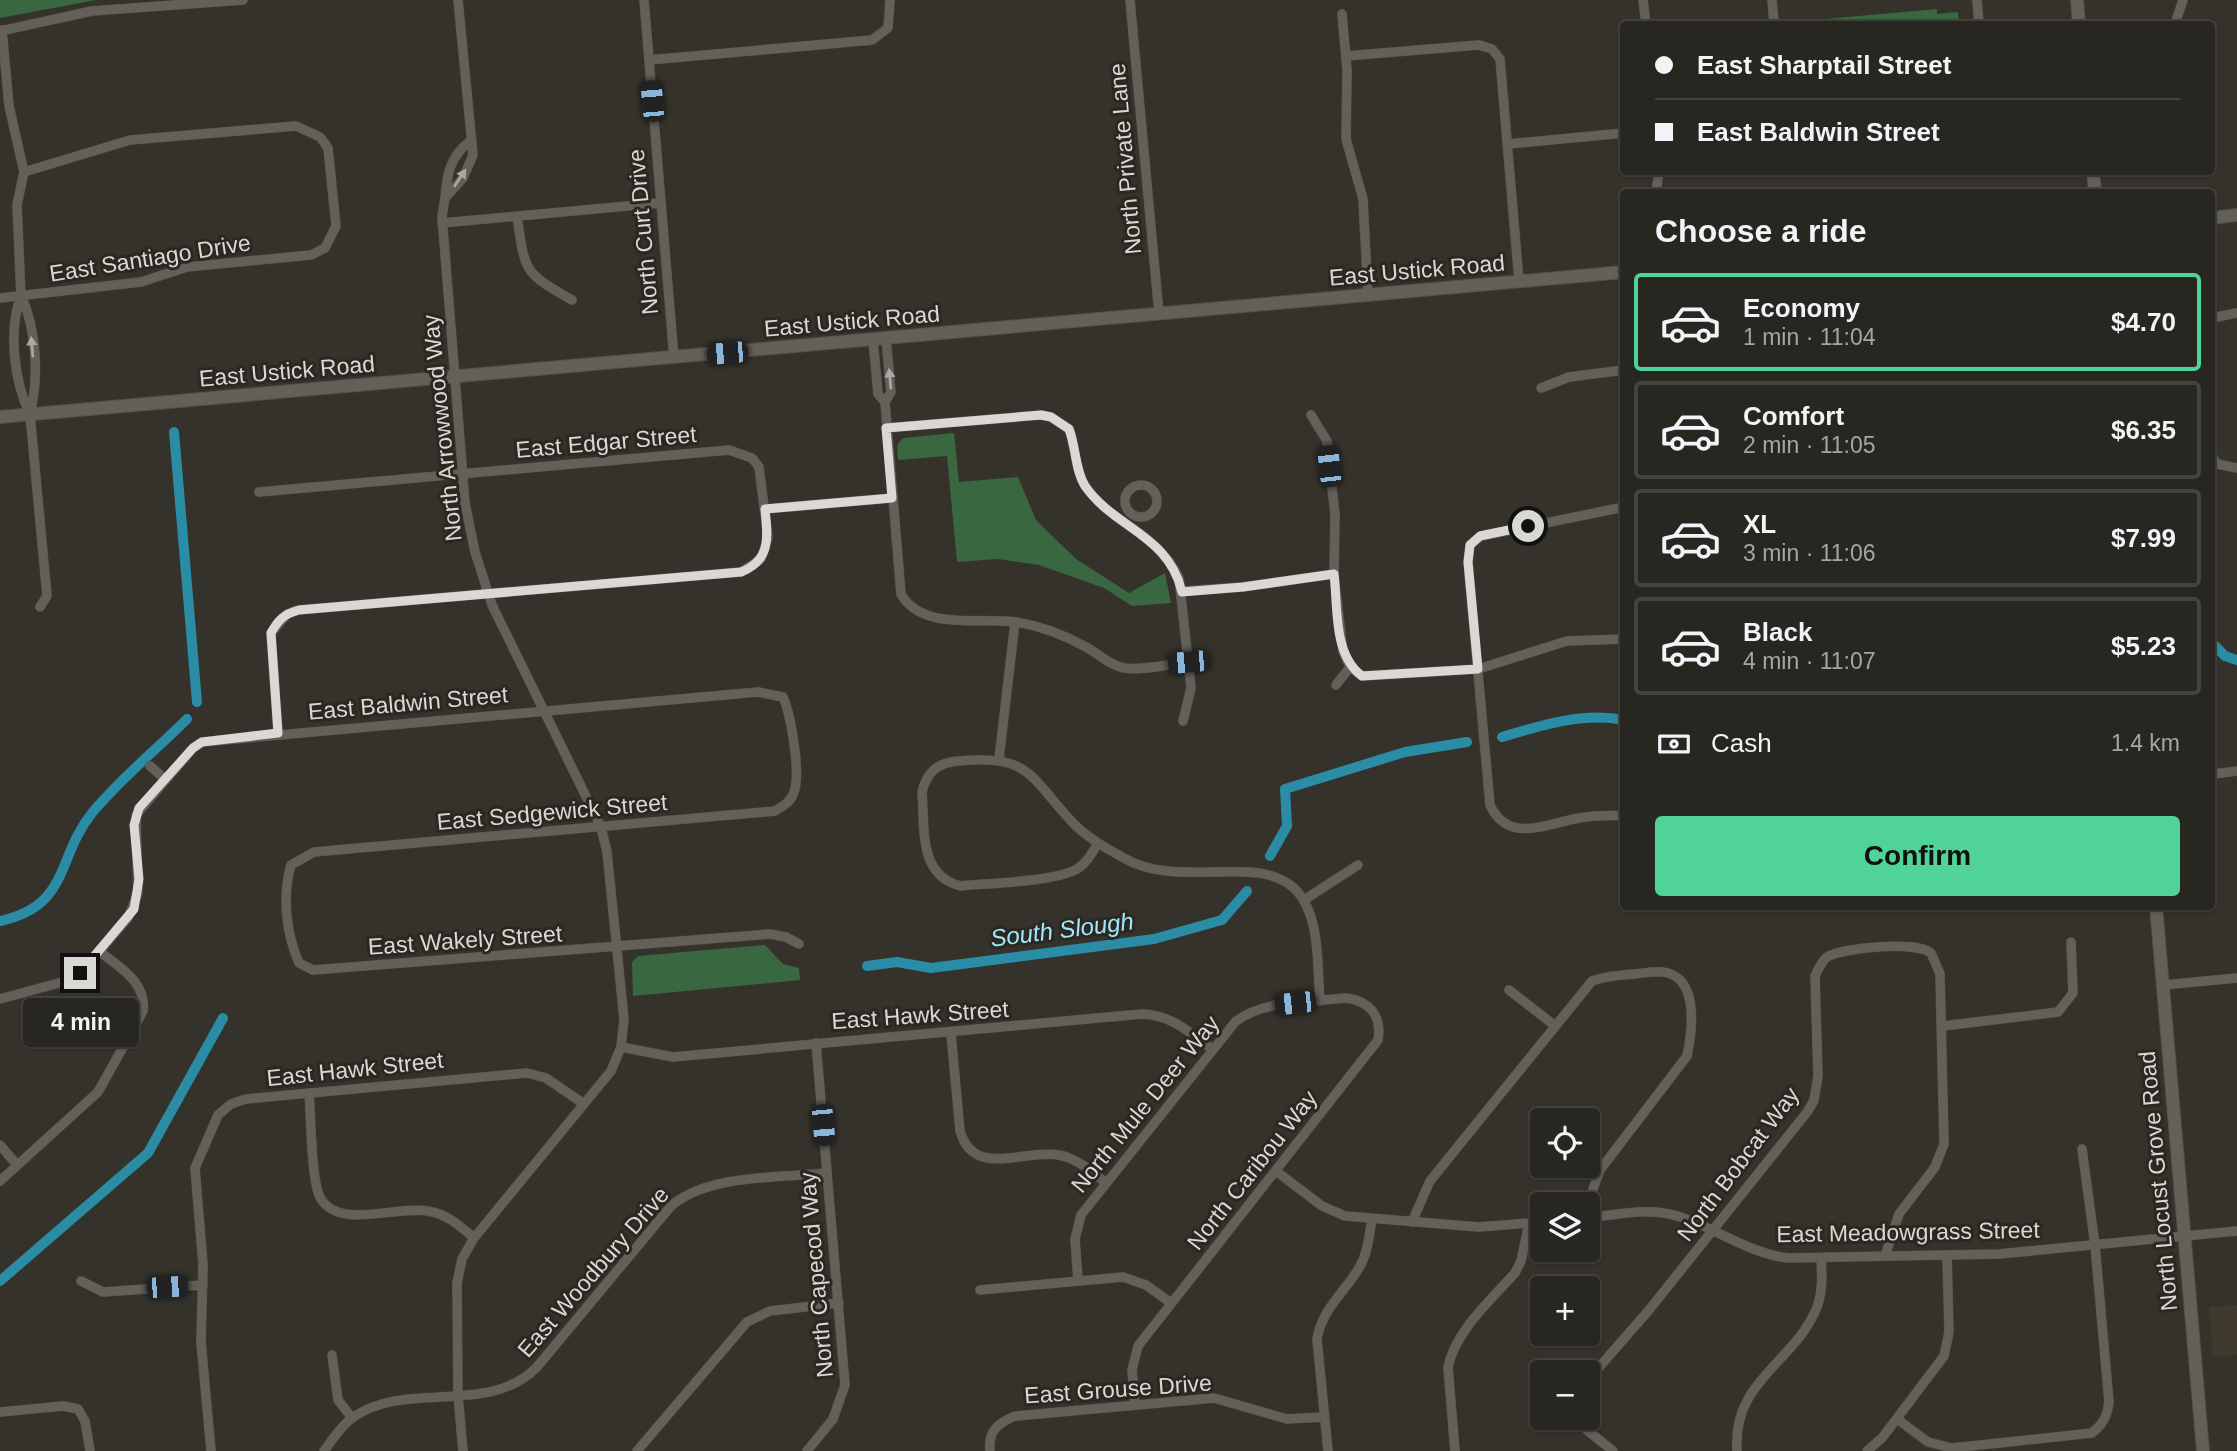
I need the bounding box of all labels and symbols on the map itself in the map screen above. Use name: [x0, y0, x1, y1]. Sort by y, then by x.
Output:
street label: North Private Lane: [1104, 62, 1146, 256]
car: [640, 79, 665, 123]
street label: North Curt Drive: [623, 148, 663, 316]
one-way arrow: [453, 169, 467, 187]
street label: East Santiago Drive: [48, 229, 252, 287]
street label: East Ustick Road: [1328, 249, 1506, 291]
street label: East Ustick Road: [763, 300, 941, 342]
street label: North Arrowwood Way: [417, 313, 467, 543]
one-way arrow: [26, 336, 37, 358]
car: [706, 341, 749, 365]
street label: East Ustick Road: [198, 350, 376, 392]
one-way arrow: [884, 368, 895, 390]
street label: East Edgar Street: [514, 421, 698, 463]
car: [1317, 444, 1342, 488]
route start: [1512, 510, 1544, 542]
car: [1167, 650, 1210, 674]
street label: East Baldwin Street: [307, 681, 510, 725]
street label: East Sedgewick Street: [436, 789, 669, 835]
water label: South Slough: [989, 907, 1135, 952]
street label: East Wakely Street: [367, 920, 564, 960]
route end: [64, 957, 96, 989]
car: [1274, 990, 1317, 1016]
street label: East Hawk Street: [830, 996, 1010, 1034]
callout: 4 min: [22, 998, 138, 1046]
street label: North Mule Deer Way: [1066, 1010, 1225, 1198]
street label: East Hawk Street: [265, 1047, 445, 1091]
street label: North Locust Grove Road: [2134, 1050, 2182, 1312]
street label: North Bobcat Way: [1672, 1082, 1805, 1246]
street label: North Caribou Way: [1182, 1085, 1322, 1255]
car: [811, 1103, 836, 1147]
street label: North Capecod Way: [794, 1171, 838, 1379]
street label: East Woodbury Drive: [512, 1182, 674, 1362]
street label: East Meadowgrass Street: [1776, 1217, 2040, 1247]
car: [146, 1275, 189, 1299]
street label: East Grouse Drive: [1023, 1369, 1213, 1409]

